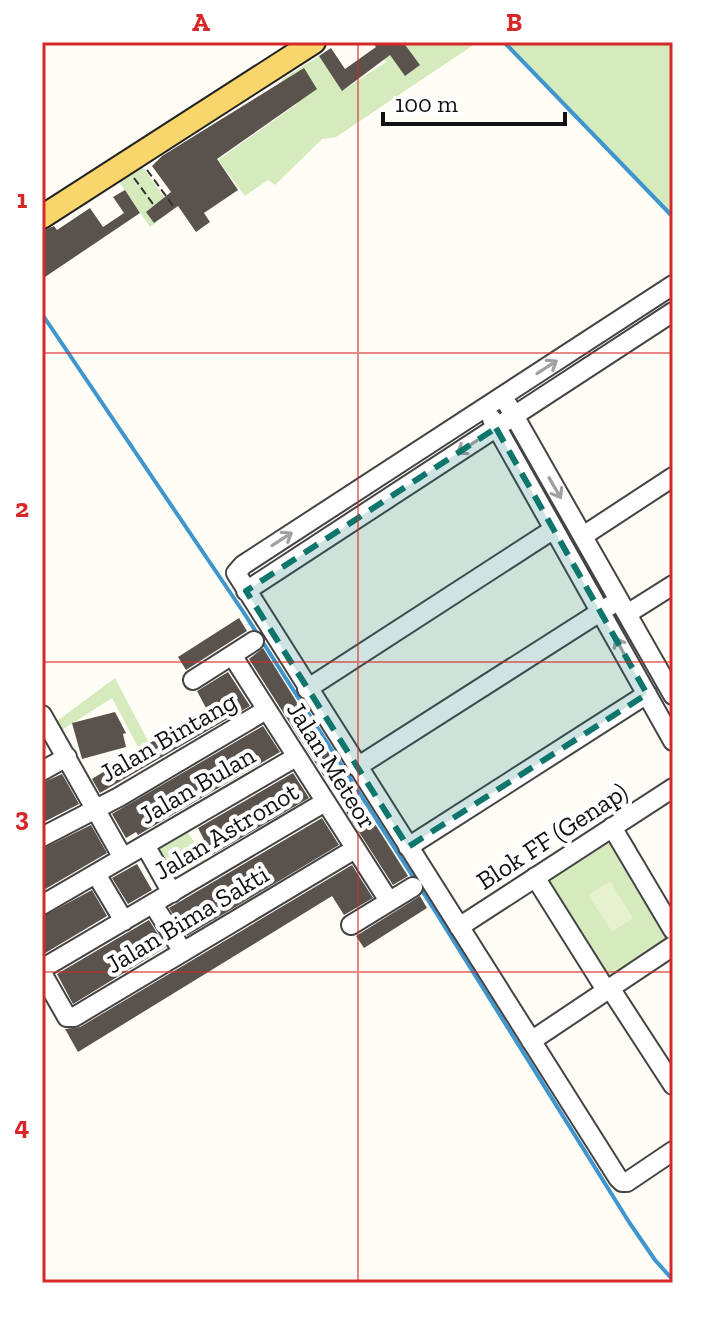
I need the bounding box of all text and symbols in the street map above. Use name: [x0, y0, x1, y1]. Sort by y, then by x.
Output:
text: A: [192, 6, 210, 38]
text: B: [506, 6, 522, 38]
scale bar: [383, 76, 565, 126]
text: 100 m: [395, 89, 458, 118]
text: 1: [17, 183, 28, 215]
one-way arrow: [535, 359, 558, 375]
one-way arrow: [456, 439, 479, 455]
one-way arrow: [547, 476, 563, 499]
text: 2: [15, 492, 29, 524]
one-way arrow: [270, 531, 293, 547]
one-way arrow: [613, 637, 629, 660]
street label: Jalan Bintang: [94, 685, 242, 789]
street label: Jalan Meteor: [280, 695, 384, 835]
street label: Jalan Bulan: [133, 739, 261, 831]
street label: Jalan Astronot: [148, 775, 304, 887]
street label: Blok FF (Genap): [470, 775, 634, 897]
text: 3: [15, 801, 29, 833]
street label: Jalan Bima Sakti: [100, 858, 274, 980]
text: 4: [15, 1110, 30, 1142]

